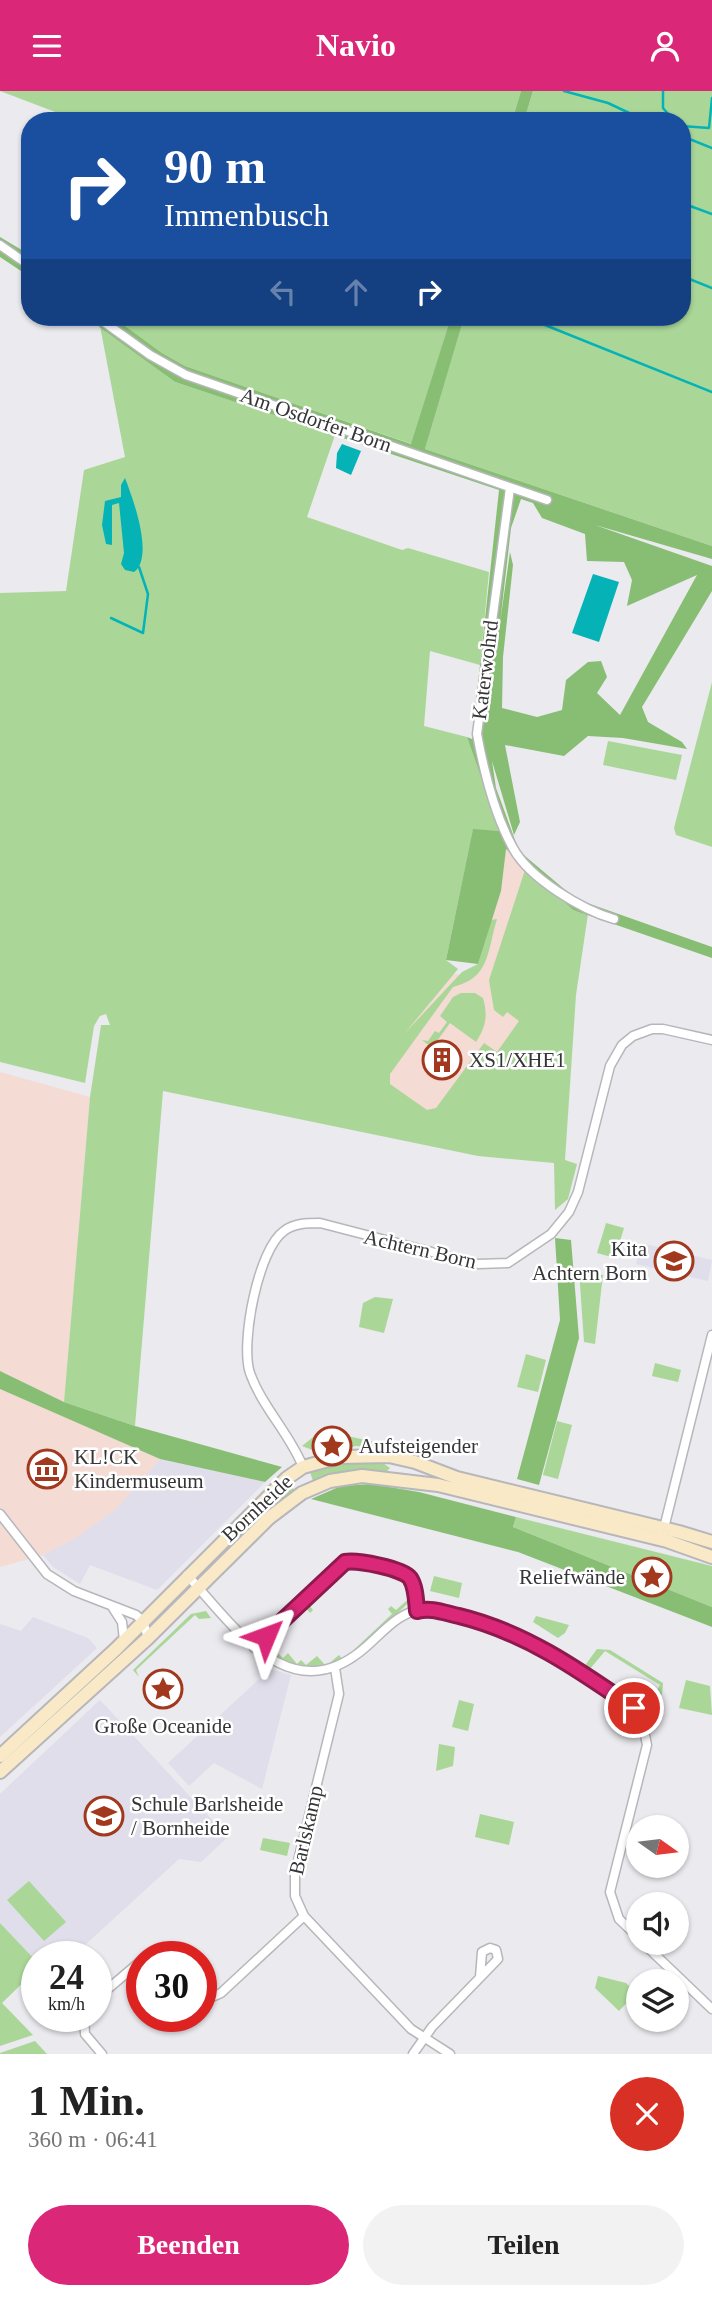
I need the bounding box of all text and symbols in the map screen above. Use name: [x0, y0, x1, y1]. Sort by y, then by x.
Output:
icon: menu: [28, 27, 66, 65]
text: Navio: [316, 27, 396, 63]
icon: person: [646, 27, 684, 65]
text: 90 m: [164, 139, 266, 194]
icon: right: [49, 140, 140, 231]
text: Immenbusch: [164, 197, 329, 233]
icon: left: [264, 273, 302, 311]
icon: ahead: [337, 273, 375, 311]
icon: right: [410, 273, 448, 311]
street label: Am Osdorfer Born: [237, 383, 395, 457]
street label: Katerwohrd: [467, 618, 503, 721]
building icon: XS1/XHE1: [421, 1039, 463, 1081]
place label: XS1/XHE1: [469, 1048, 566, 1072]
street label: Achtern Born: [361, 1224, 479, 1274]
place label: Kita Achtern Born: [532, 1237, 648, 1285]
school or university icon: Kita Achtern Born: [653, 1240, 695, 1282]
place icon: Aufsteigender: [311, 1425, 353, 1467]
place label: Aufsteigender: [359, 1434, 478, 1458]
place label: KL!CK Kindermuseum: [74, 1445, 203, 1493]
museum icon: KL!CK Kindermuseum: [26, 1448, 68, 1490]
street label: Bornheide: [217, 1469, 297, 1547]
place icon: Reliefwände: [631, 1556, 673, 1598]
place label: Reliefwände: [519, 1565, 625, 1589]
position arrow: [229, 1599, 303, 1673]
place icon: Große Oceanide: [142, 1668, 184, 1710]
pin: [604, 1678, 664, 1738]
icon: arrive: [615, 1689, 653, 1727]
place label: Große Oceanide: [94, 1714, 232, 1738]
street label: Barlskamp: [284, 1783, 328, 1877]
place label: Schule Barlsheide / Bornheide: [131, 1792, 283, 1840]
school or university icon: Schule Barlsheide / Bornheide: [83, 1795, 125, 1837]
north arrow: [626, 1815, 690, 1878]
map controls: [626, 1815, 689, 2032]
button: sound: [626, 1892, 689, 1955]
speed limit sign: 30: [126, 1941, 217, 2032]
text: 24: [49, 1958, 84, 1997]
button: layers: [626, 1969, 689, 2032]
text: km/h: [48, 1994, 85, 2014]
button: close: [610, 2077, 684, 2151]
text: 1 Min.: [28, 2078, 145, 2124]
text: 360 m · 06:41: [28, 2127, 158, 2152]
button: Beenden: [28, 2205, 349, 2285]
button: Teilen: [363, 2205, 684, 2285]

